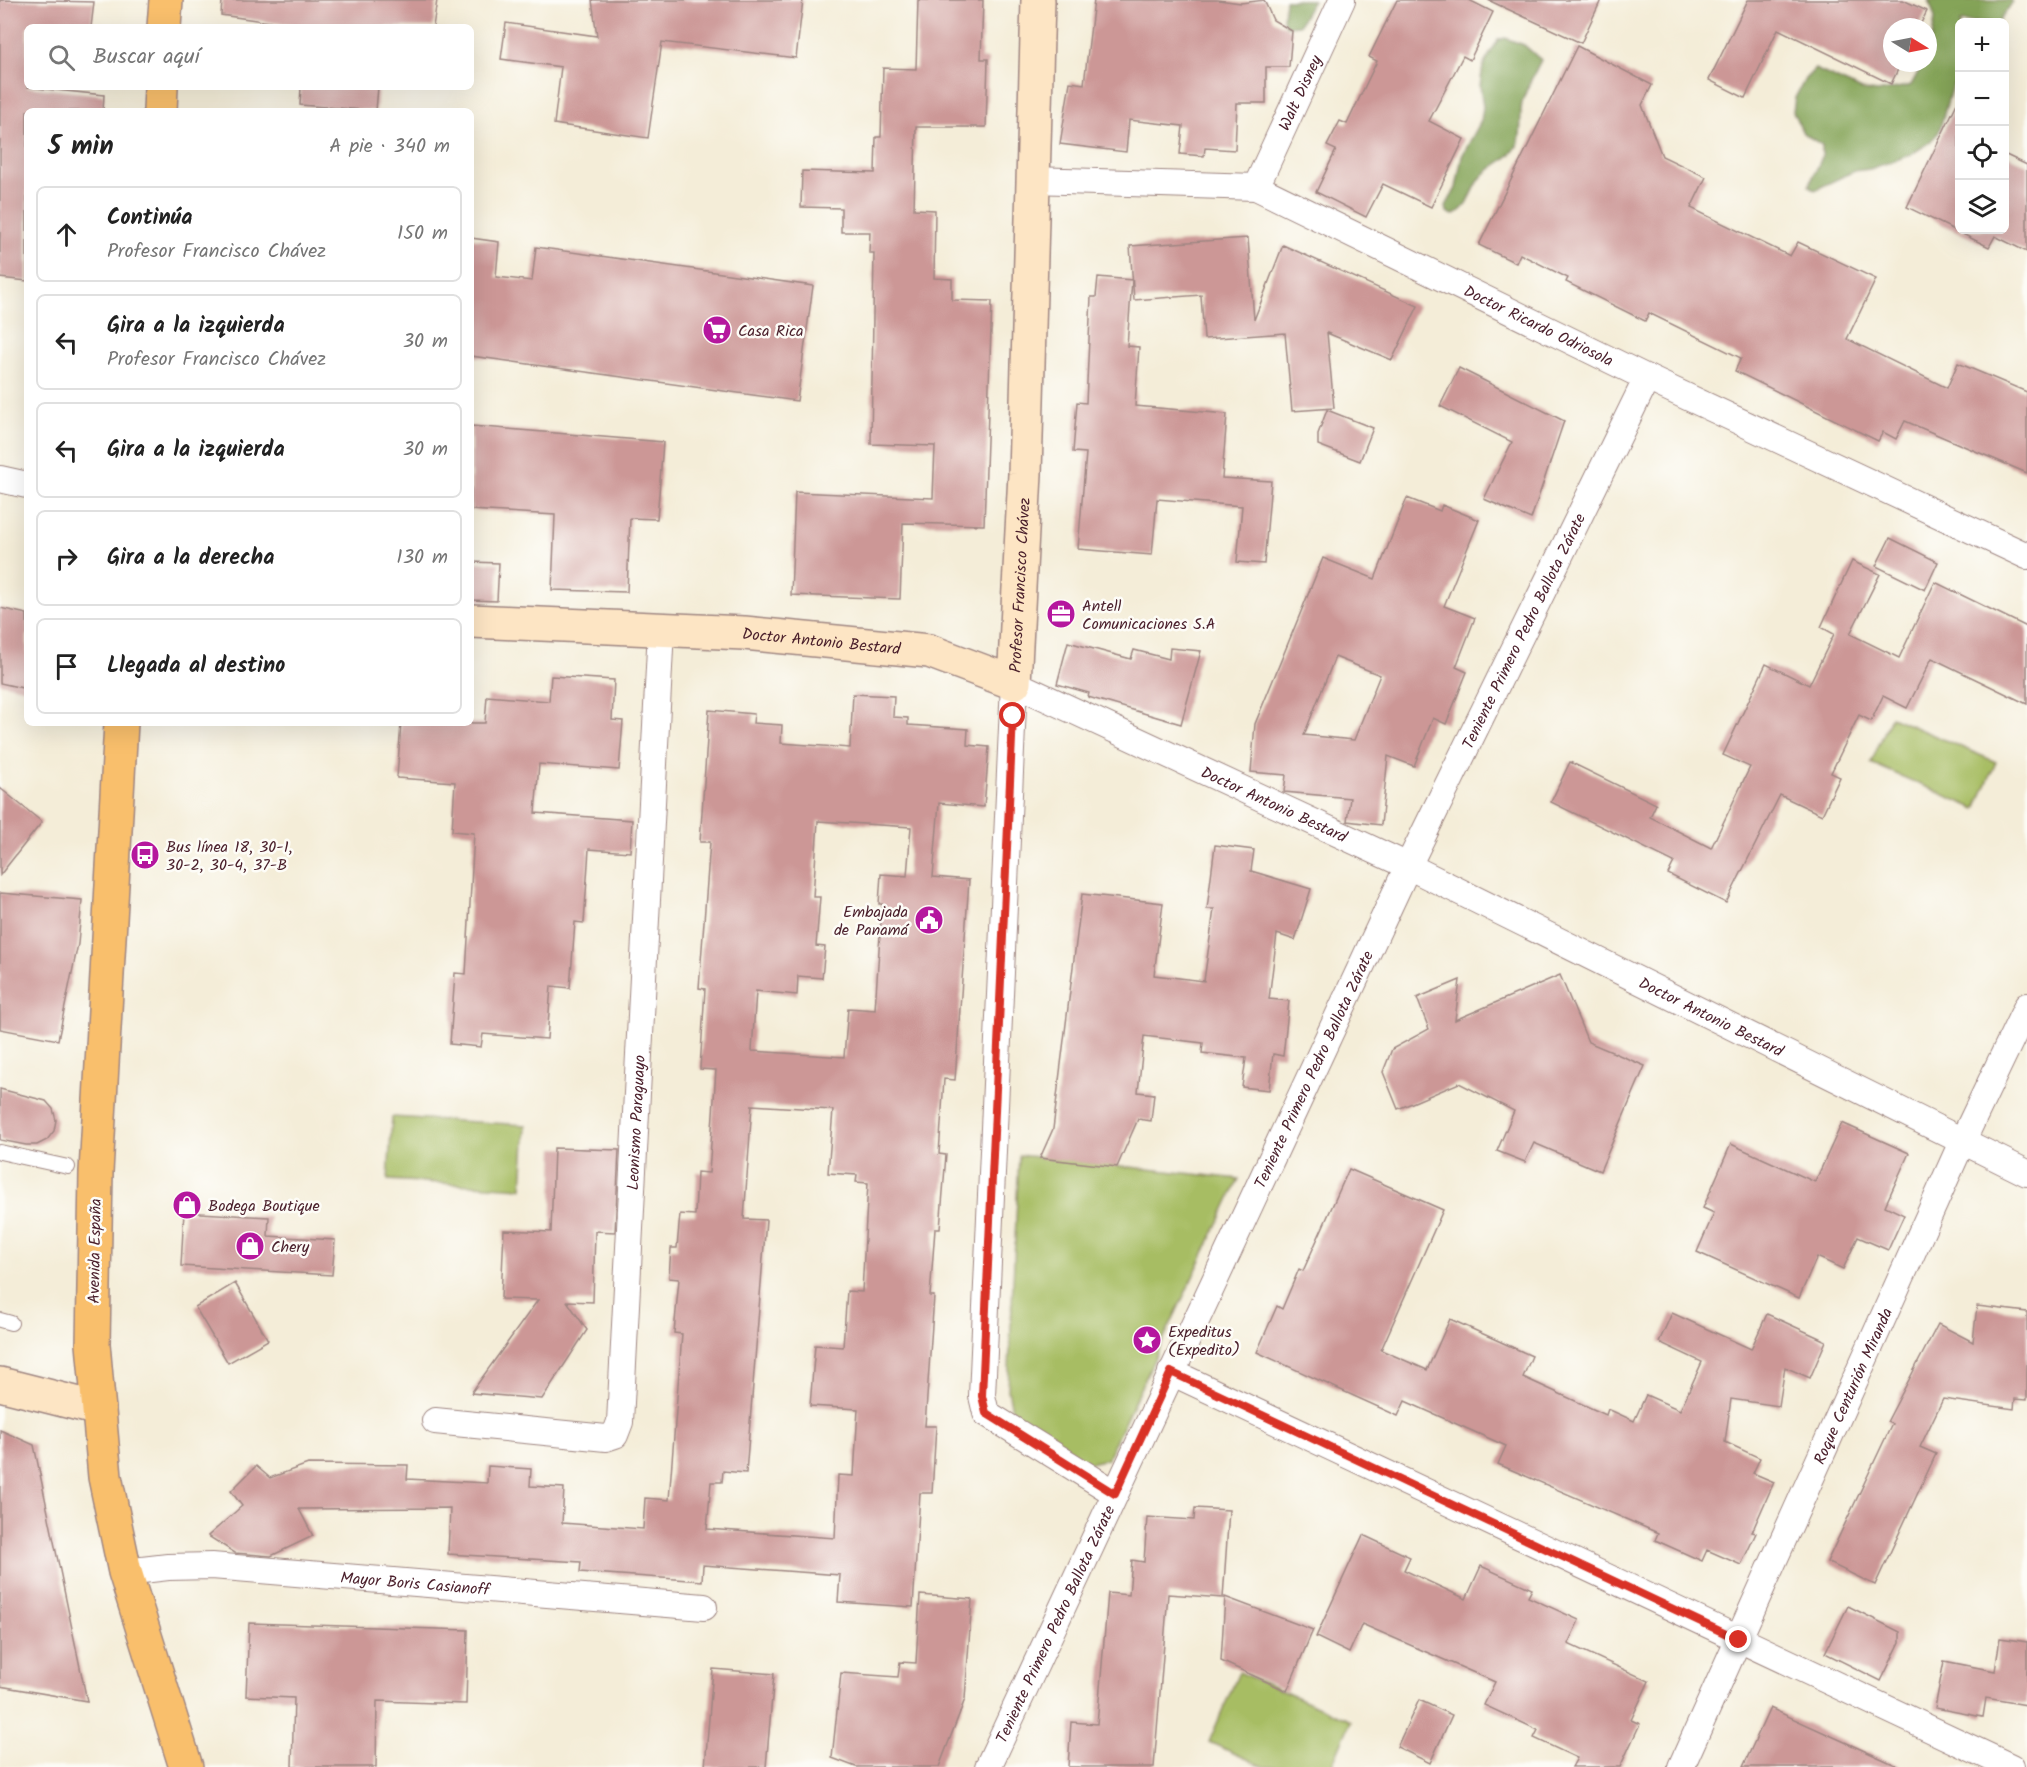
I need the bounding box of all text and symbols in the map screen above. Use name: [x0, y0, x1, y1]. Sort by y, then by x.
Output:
north arrow: [1883, 18, 1937, 72]
map controls: [1955, 18, 2009, 234]
button: +: [1955, 18, 2009, 72]
search box: [24, 24, 474, 90]
text: Buscar aquí: [93, 40, 200, 75]
icon: search: [45, 41, 78, 74]
street label: Walt Disney: [1273, 51, 1329, 135]
button: −: [1955, 72, 2009, 126]
text: 5 min: [48, 126, 114, 168]
button: locate: [1955, 126, 2009, 180]
text: A pie · 340 m: [329, 131, 450, 163]
button: layers: [1955, 180, 2009, 234]
text: Continúa: [107, 201, 192, 236]
icon: ahead: [50, 218, 83, 251]
text: 150 m: [397, 218, 448, 250]
text: Profesor Francisco Chávez: [107, 236, 326, 268]
street label: Doctor Ricardo Odriosola: [1459, 279, 1618, 374]
text: Gira a la izquierda: [107, 309, 285, 344]
supermarket icon: Casa Rica: [701, 314, 733, 346]
place label: Casa Rica: [738, 319, 804, 344]
icon: left: [50, 326, 83, 359]
text: 30 m: [403, 326, 448, 358]
text: Profesor Francisco Chávez: [107, 344, 326, 376]
text: Gira a la izquierda: [107, 433, 285, 468]
icon: left: [50, 434, 83, 467]
text: 30 m: [403, 434, 448, 466]
street label: Profesor Francisco Chávez: [1004, 497, 1038, 673]
street label: Teniente Primero Pedro Ballota Zárate: [1456, 509, 1593, 754]
text: Gira a la derecha: [107, 541, 274, 576]
icon: right: [50, 542, 83, 575]
text: 130 m: [396, 542, 448, 574]
place label: Antell Comunicaciones S.A: [1082, 594, 1216, 637]
office icon: Antell Comunicaciones S.A: [1045, 598, 1077, 630]
street label: Doctor Antonio Bestard: [741, 622, 902, 662]
text: Llegada al destino: [107, 649, 285, 684]
icon: arrive: [50, 650, 83, 683]
route start: [999, 702, 1025, 728]
street label: Doctor Antonio Bestard: [1196, 760, 1352, 850]
place label: Bus línea 18, 30-1, 30-2, 30-4, 37-B: [166, 835, 292, 878]
bus stop icon: Bus línea 18, 30-1, 30-2, 30-4, 37-B: [129, 839, 161, 871]
place label: Embajada de Panamá: [834, 900, 909, 943]
public building icon: Embajada de Panamá: [913, 904, 945, 936]
street label: Teniente Primero Pedro Ballota Zárate: [1248, 947, 1381, 1193]
street label: Doctor Antonio Bestard: [1634, 971, 1788, 1065]
street label: Leonismo Paraguayo: [621, 1054, 653, 1191]
shop icon: Bodega Boutique: [171, 1189, 203, 1221]
place label: Bodega Boutique: [208, 1194, 320, 1219]
street label: Avenida España: [82, 1198, 109, 1304]
shop icon: Chery: [234, 1230, 266, 1262]
place label: Chery: [271, 1235, 310, 1260]
street label: Roque Centurión Miranda: [1808, 1304, 1900, 1469]
place label: Expeditus (Expedito): [1168, 1320, 1240, 1363]
place icon: Expeditus (Expedito): [1131, 1324, 1163, 1356]
street label: Teniente Primero Pedro Ballota Zárate: [990, 1501, 1122, 1748]
street label: Mayor Boris Casianoff: [339, 1566, 492, 1603]
route end: [1725, 1626, 1751, 1652]

